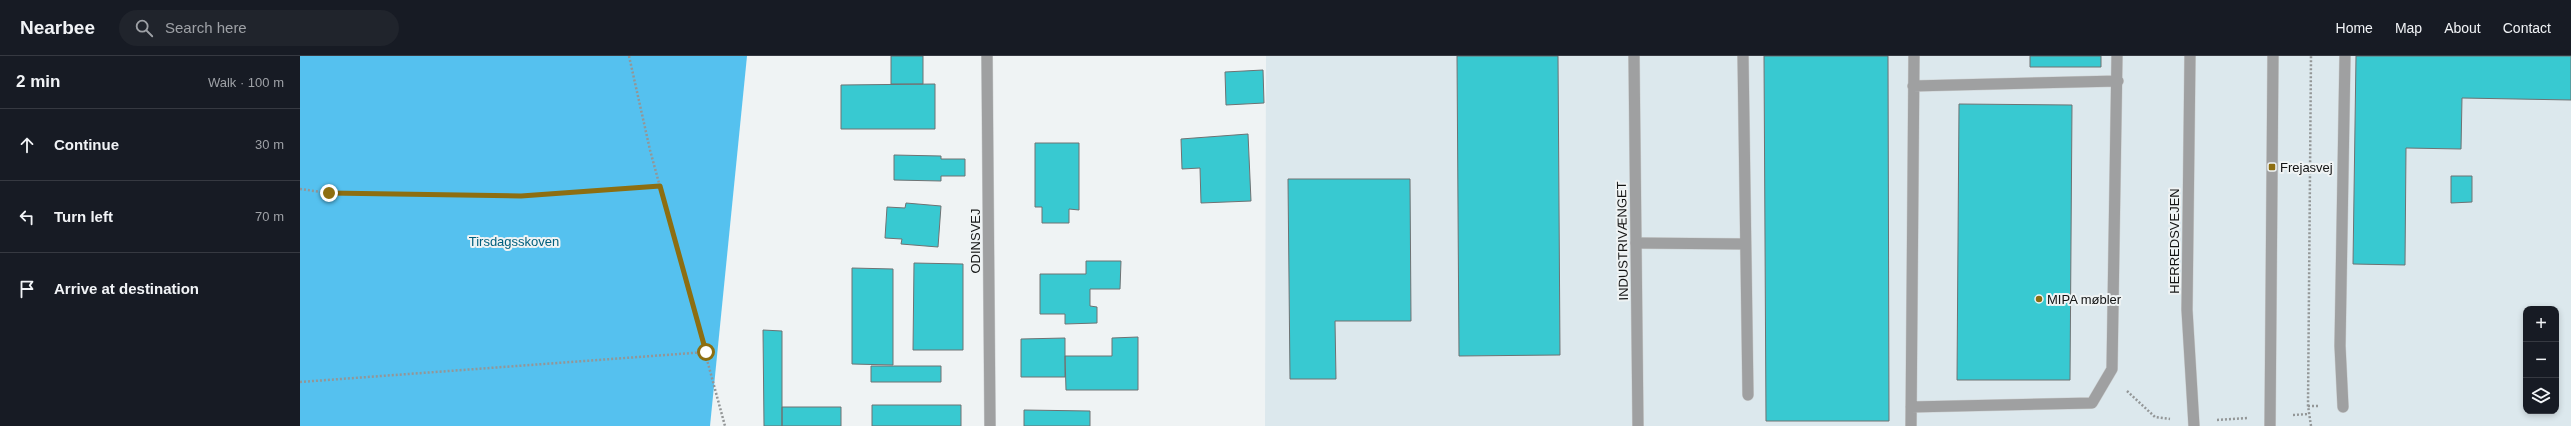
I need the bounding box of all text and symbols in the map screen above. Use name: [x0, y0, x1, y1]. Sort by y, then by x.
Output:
search box: [119, 10, 399, 46]
text: Nearbee: [20, 17, 95, 38]
icon: search: [133, 17, 155, 39]
text: Search here: [165, 19, 247, 36]
text: Home: [2336, 20, 2373, 36]
text: Map: [2395, 20, 2422, 36]
text: About: [2444, 20, 2481, 36]
text: Contact: [2503, 20, 2551, 36]
text: 2 min: [16, 72, 60, 91]
text: Walk · 100 m: [208, 75, 284, 90]
icon: ahead: [16, 134, 38, 156]
text: Continue: [54, 136, 119, 153]
text: 30 m: [255, 137, 284, 152]
place label: Frejasvej: [2280, 160, 2333, 175]
marker: Frejasvej: [2267, 162, 2277, 172]
street label: INDUSTRIVÆNGET: [1614, 181, 1631, 301]
route end: [320, 184, 338, 202]
street label: HERREDSVEJEN: [2167, 188, 2182, 294]
icon: left: [16, 206, 38, 228]
text: Turn left: [54, 208, 113, 225]
street label: ODINSVEJ: [968, 208, 983, 274]
text: 70 m: [255, 209, 284, 224]
park label: Tirsdagsskoven: [469, 234, 559, 249]
icon: arrive: [16, 278, 38, 300]
text: Arrive at destination: [54, 280, 199, 297]
place label: MIPA møbler: [2047, 292, 2122, 307]
marker: MIPA møbler: [2034, 294, 2044, 304]
map controls: [2523, 306, 2559, 414]
button: +: [2523, 306, 2559, 342]
button: −: [2523, 342, 2559, 378]
route start: [697, 343, 715, 361]
button: layers: [2523, 378, 2559, 414]

